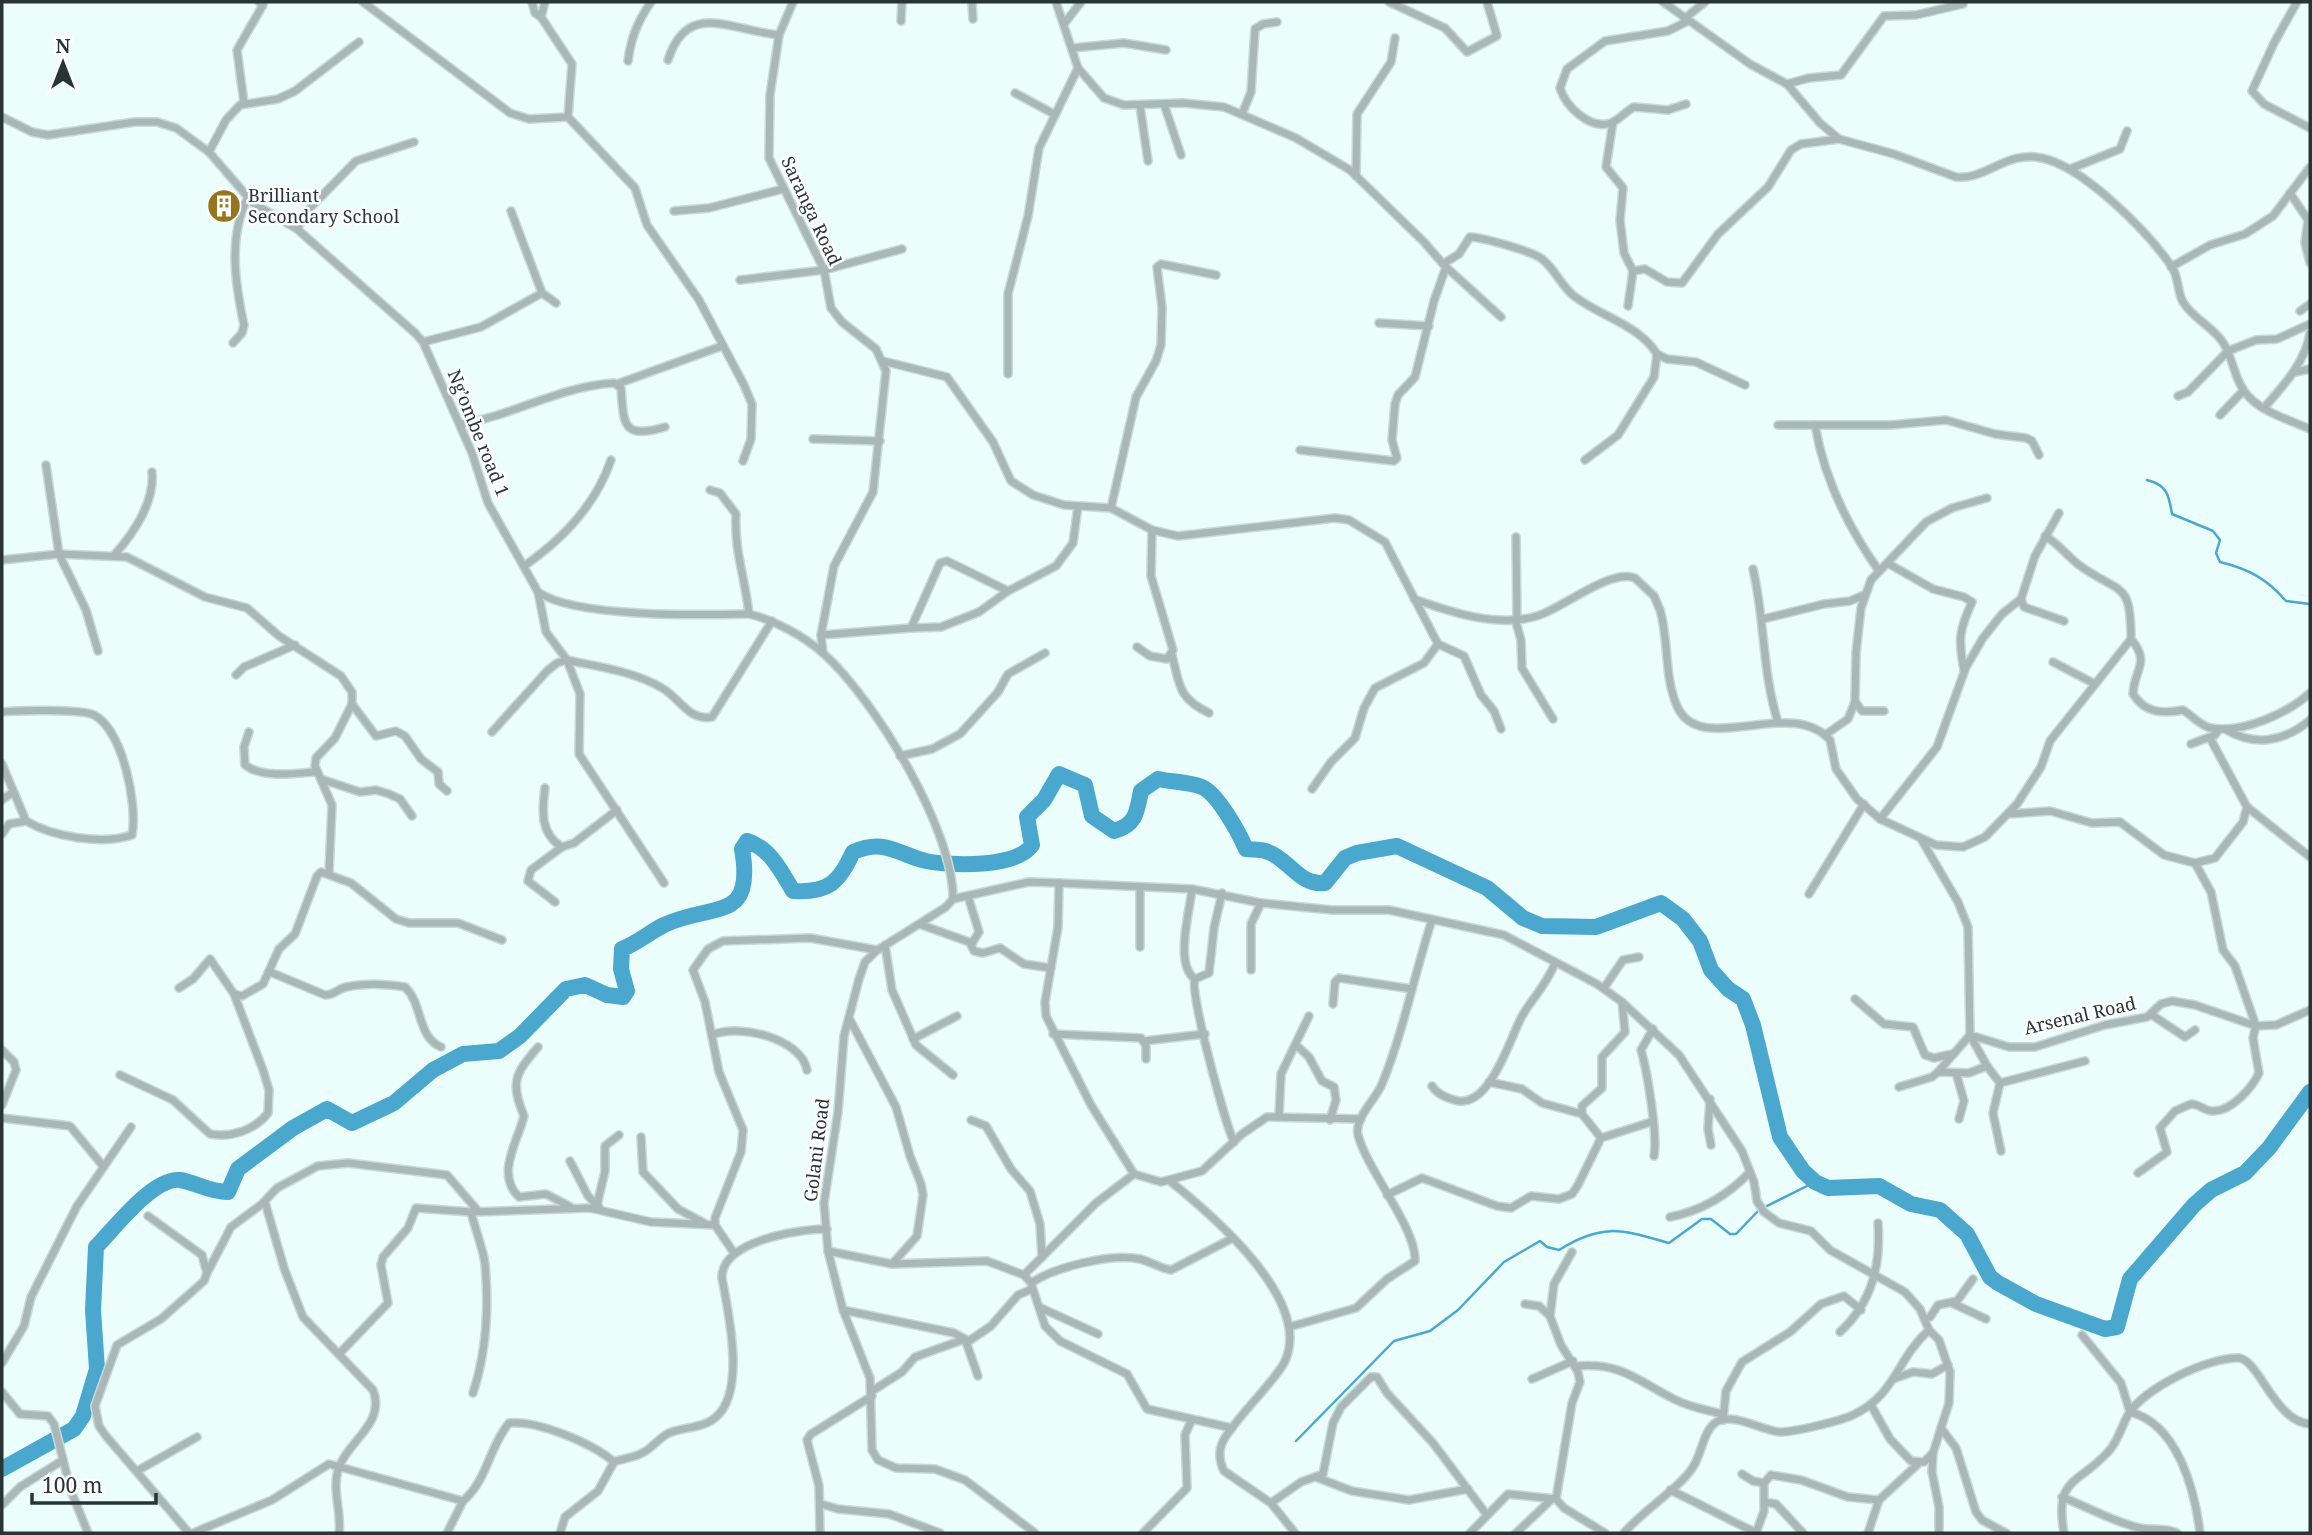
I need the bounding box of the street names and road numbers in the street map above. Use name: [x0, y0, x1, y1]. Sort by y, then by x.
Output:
street label: Saranga Road: [776, 152, 848, 269]
street label: Ng’ombe road 1: [443, 366, 515, 500]
street label: Arsenal Road: [2021, 990, 2138, 1040]
street label: Golani Road: [798, 1097, 834, 1203]

